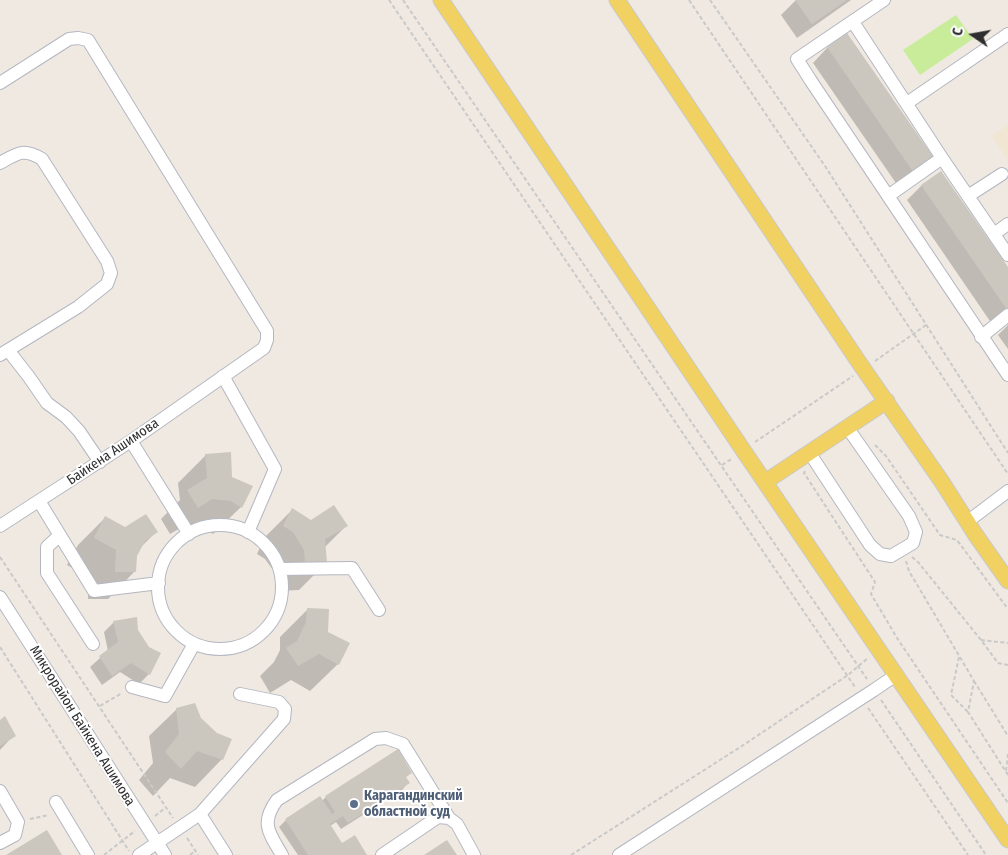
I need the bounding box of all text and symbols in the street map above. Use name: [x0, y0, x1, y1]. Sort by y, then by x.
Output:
north arrow: [948, 10, 998, 60]
text: С: [949, 26, 967, 37]
street label: Байкена Ашимова: [64, 415, 162, 489]
street label: Микрорайон Байкена Ашимова: [26, 643, 138, 809]
place label: Карагандинский областной суд: [364, 788, 463, 820]
marker: Карагандинский областной суд: [348, 798, 360, 810]

